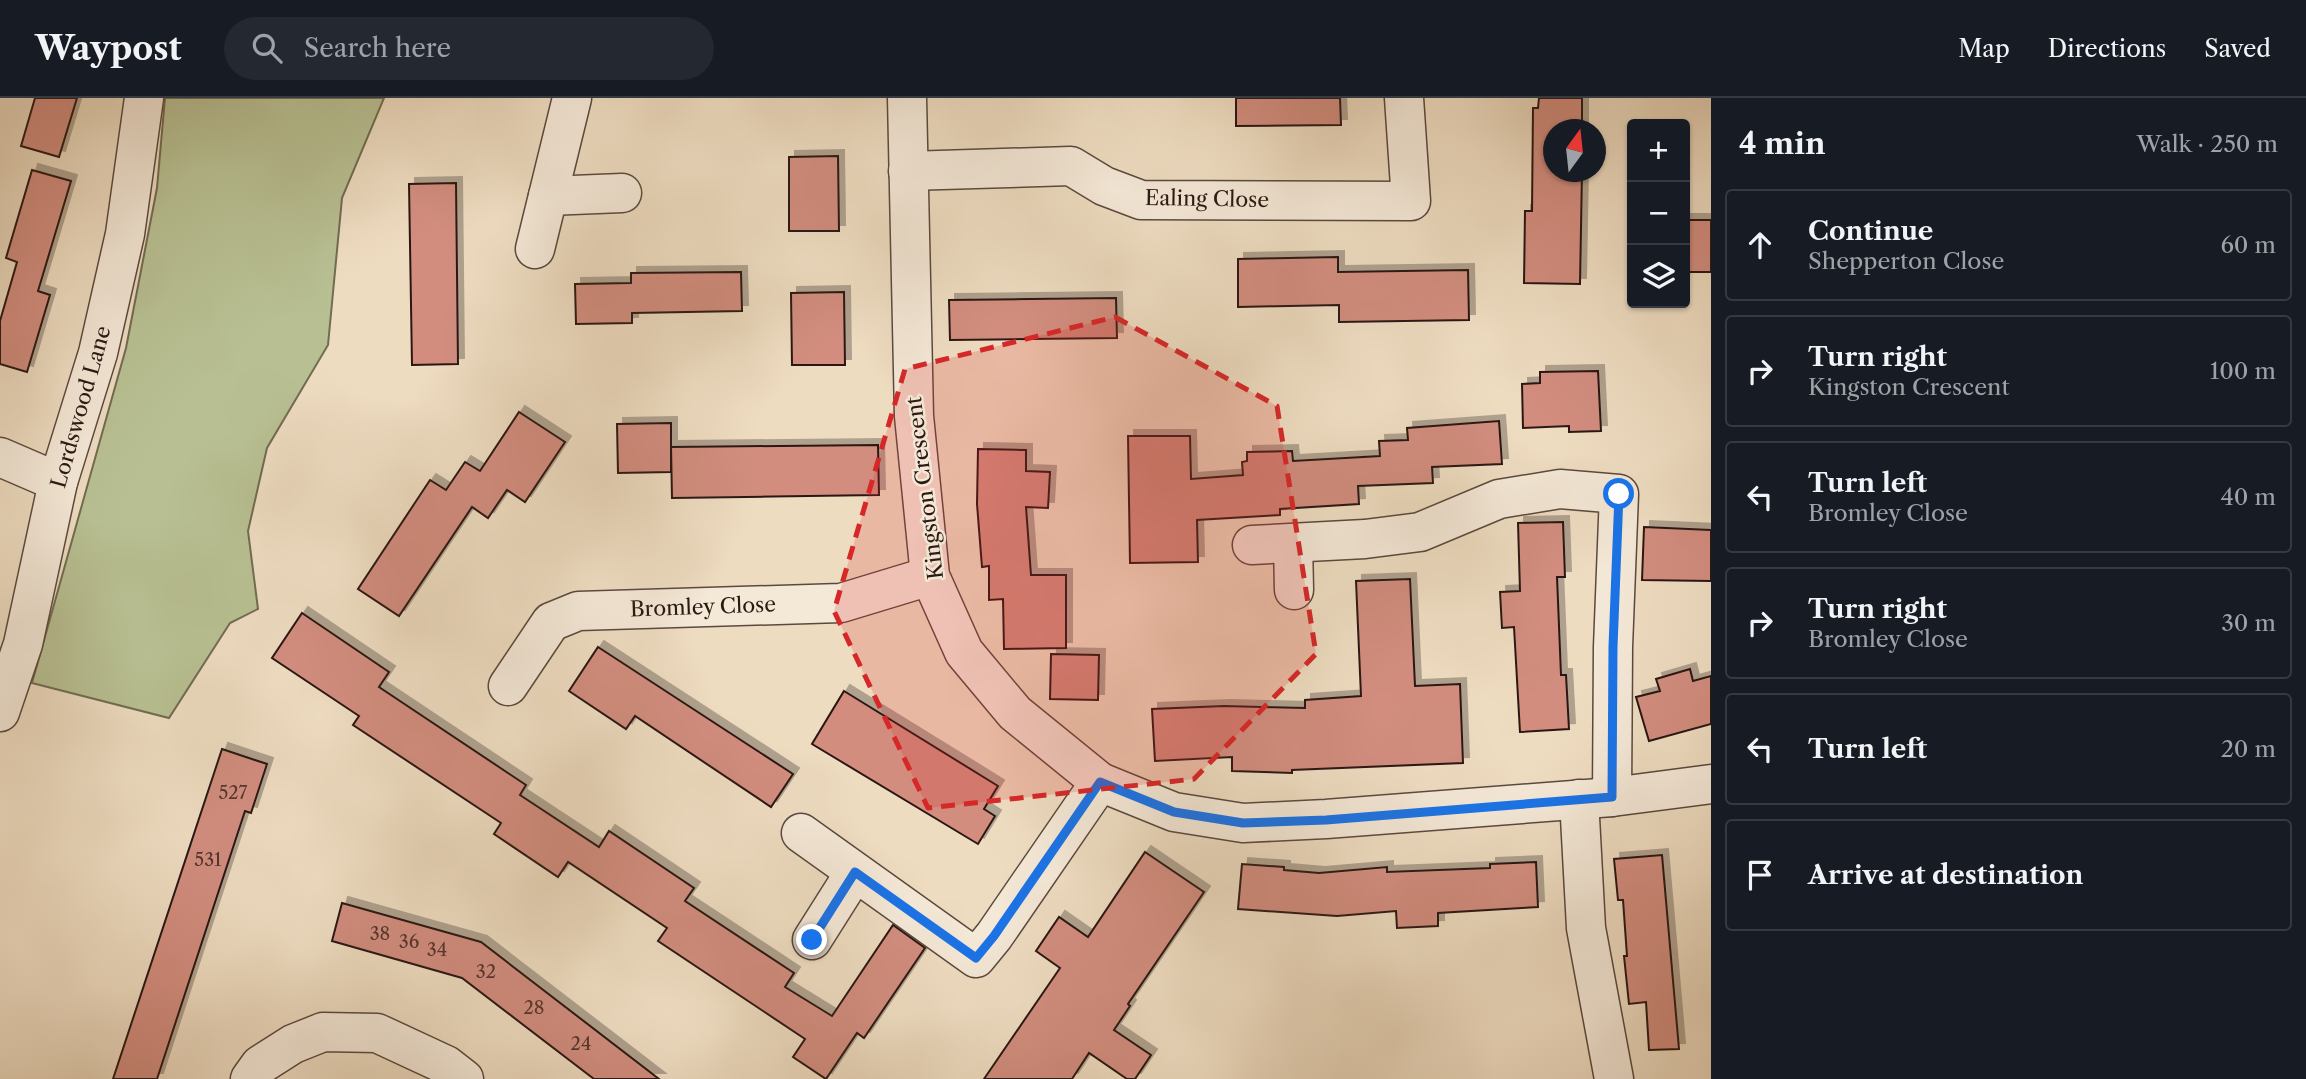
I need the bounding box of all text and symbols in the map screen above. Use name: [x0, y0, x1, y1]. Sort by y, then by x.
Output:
search box: [224, 17, 714, 80]
text: Waypost: [35, 28, 182, 69]
icon: search: [248, 29, 286, 67]
text: Search here: [304, 32, 451, 64]
text: Map: [1958, 34, 2010, 63]
text: Directions: [2048, 34, 2166, 63]
text: Saved: [2204, 34, 2271, 63]
north arrow: [1543, 119, 1606, 182]
map controls: [1627, 119, 1690, 308]
button: +: [1627, 119, 1690, 182]
text: 4 min: [1739, 125, 1825, 162]
text: Walk · 250 m: [2137, 130, 2278, 158]
button: −: [1627, 182, 1690, 245]
street label: Ealing Close: [1145, 185, 1269, 212]
text: Continue: [1808, 215, 1933, 247]
icon: ahead: [1741, 226, 1779, 264]
text: 60 m: [2220, 231, 2276, 259]
button: layers: [1627, 245, 1690, 308]
text: Shepperton Close: [1808, 247, 2004, 275]
street label: Lordswood Lane: [45, 323, 116, 491]
text: Turn right: [1808, 341, 1947, 373]
icon: right: [1741, 352, 1779, 390]
text: 100 m: [2210, 357, 2276, 385]
text: Kingston Crescent: [1808, 373, 2010, 401]
street label: Kingston Crescent: [901, 395, 948, 581]
text: Turn left: [1808, 467, 1927, 499]
route start: [1603, 478, 1634, 509]
icon: left: [1741, 478, 1779, 516]
text: 40 m: [2221, 483, 2276, 511]
text: Bromley Close: [1808, 499, 1968, 527]
street label: Bromley Close: [630, 591, 776, 622]
text: Turn right: [1808, 593, 1947, 625]
icon: right: [1741, 604, 1779, 642]
text: 30 m: [2221, 609, 2276, 637]
text: Bromley Close: [1808, 625, 1968, 653]
icon: left: [1741, 730, 1779, 768]
text: Turn left: [1808, 733, 1927, 765]
text: 20 m: [2221, 735, 2276, 763]
house number: 527: [219, 782, 248, 804]
house number: 531: [194, 849, 222, 871]
icon: arrive: [1741, 856, 1779, 894]
text: Arrive at destination: [1808, 859, 2083, 891]
house number: 38: [370, 923, 390, 945]
route end: [796, 924, 827, 955]
house number: 36: [399, 931, 419, 953]
house number: 34: [427, 939, 447, 961]
house number: 32: [476, 961, 496, 983]
house number: 28: [523, 997, 545, 1019]
house number: 24: [571, 1033, 591, 1055]

